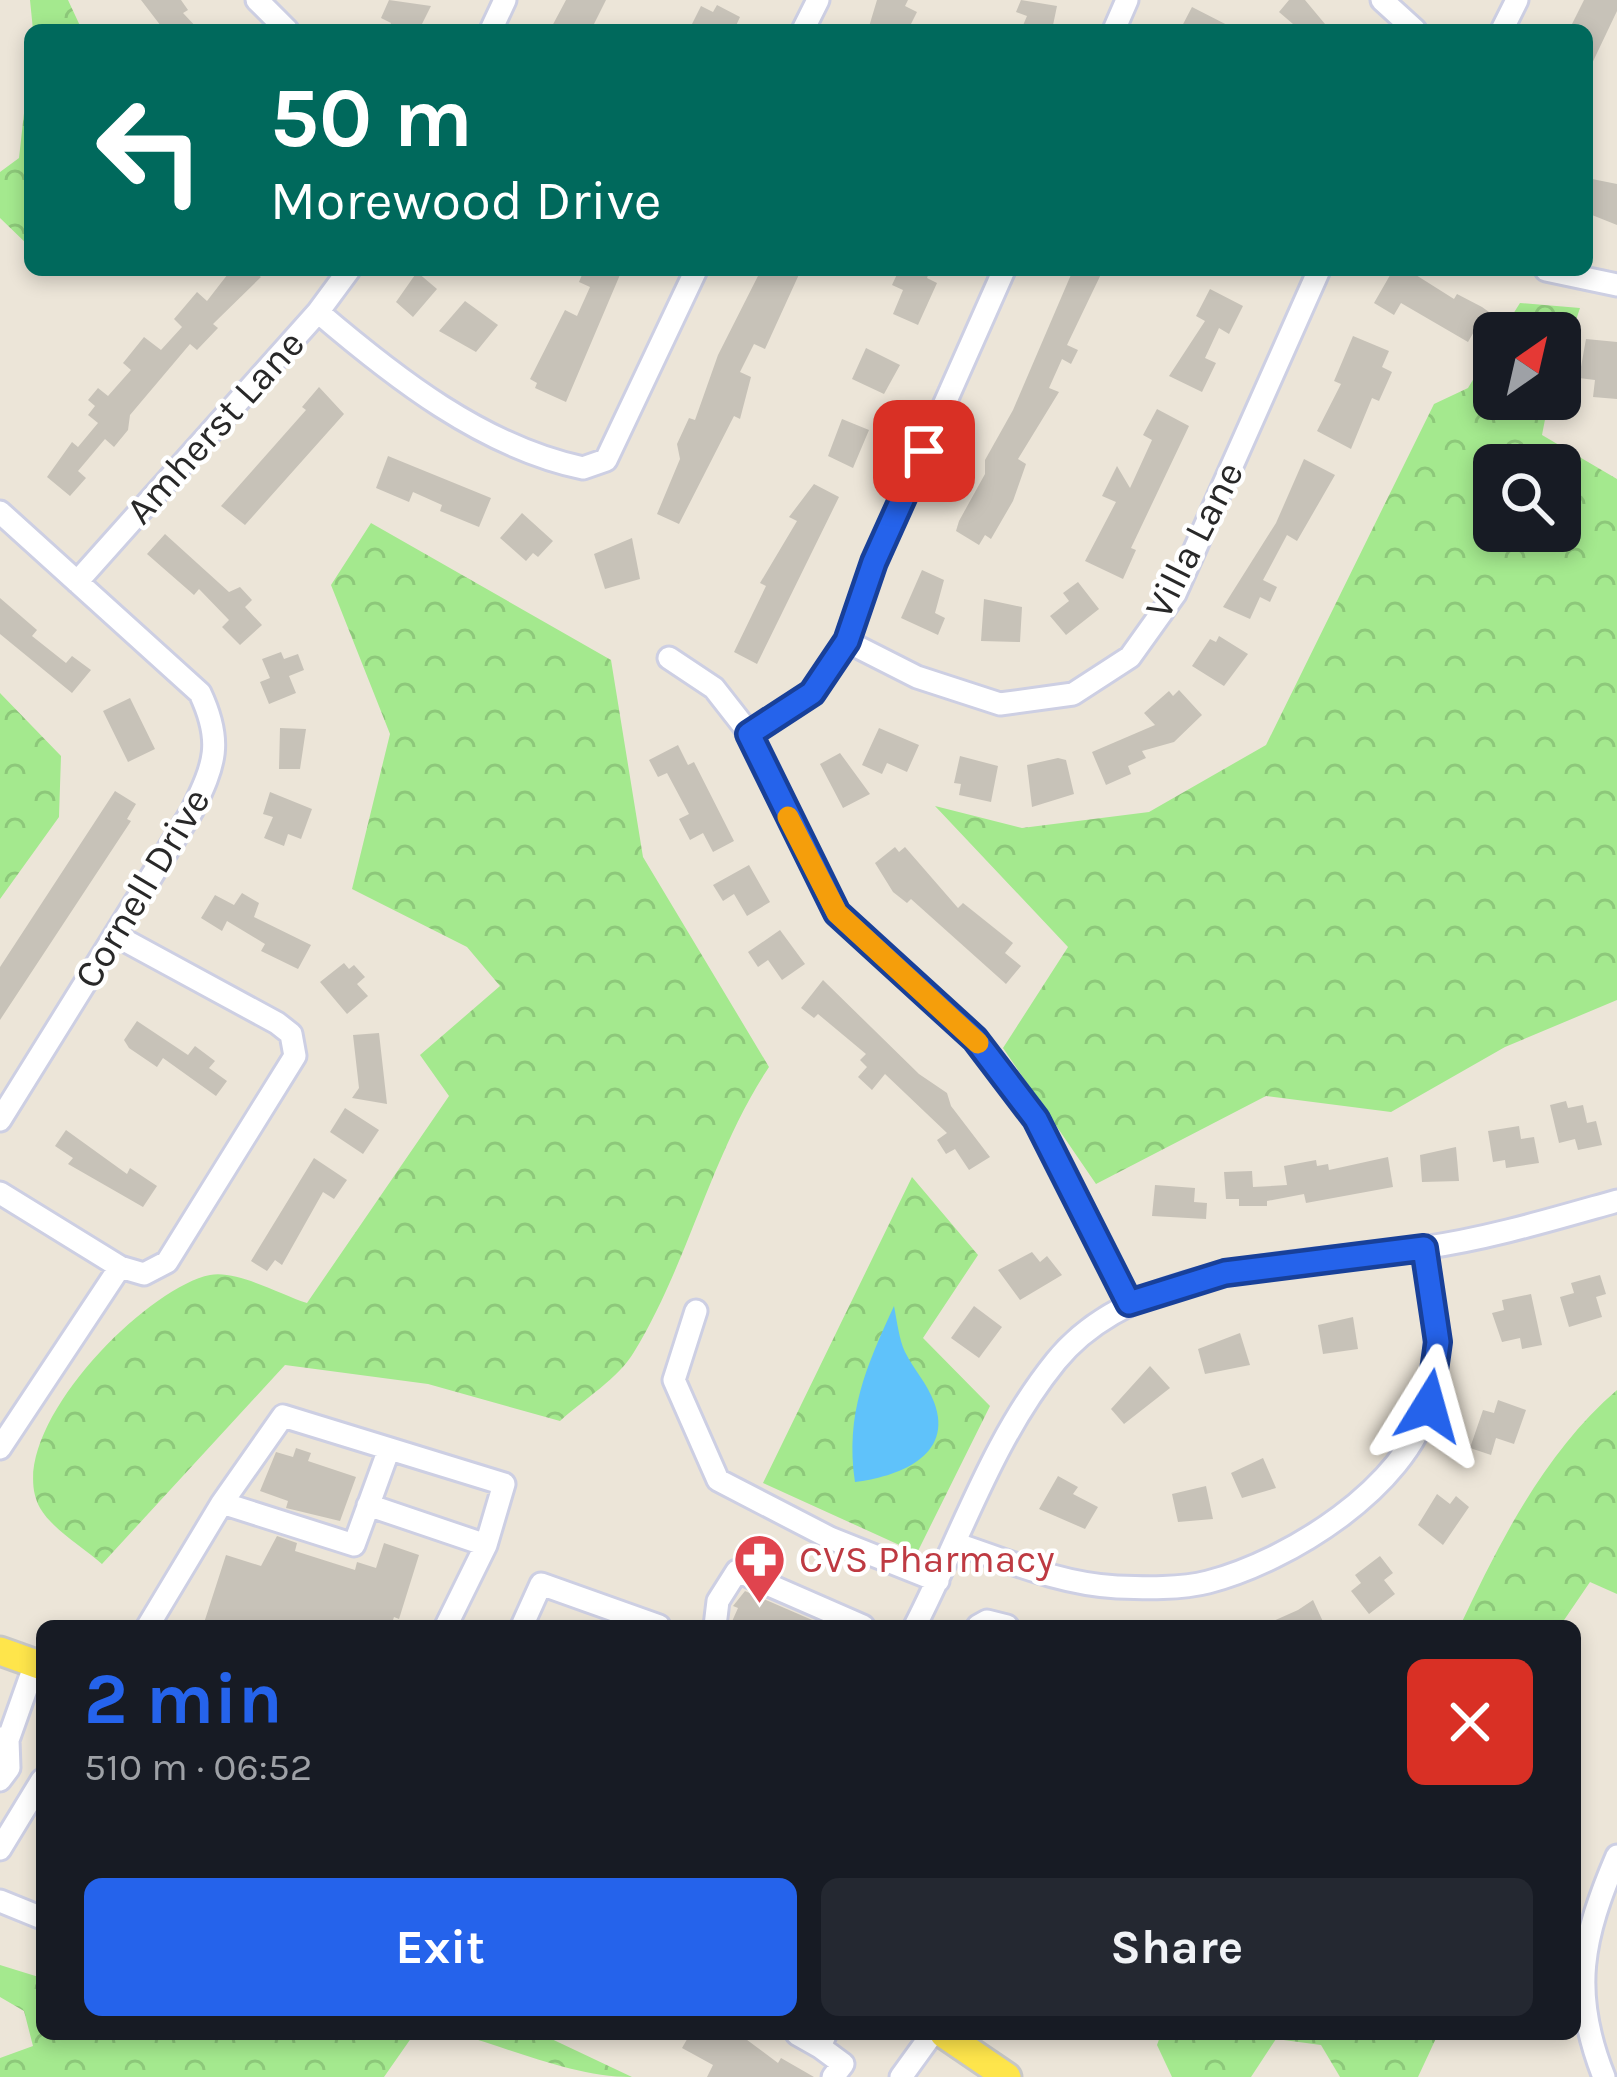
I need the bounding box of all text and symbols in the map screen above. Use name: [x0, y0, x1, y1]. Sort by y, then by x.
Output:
text: 50 m: [270, 69, 473, 167]
icon: left: [72, 72, 228, 228]
text: Morewood Drive: [270, 169, 662, 233]
north arrow: [1473, 312, 1581, 420]
map controls: [1473, 312, 1581, 552]
street label: Amherst Lane: [116, 321, 314, 533]
pin: [873, 400, 975, 502]
icon: arrive: [891, 418, 957, 484]
button: search: [1473, 444, 1581, 552]
street label: Villa Lane: [1135, 454, 1253, 626]
street label: Cornell Drive: [64, 780, 220, 996]
position arrow: [1366, 1343, 1492, 1469]
pharmacy icon: CVS Pharmacy: [732, 1531, 788, 1605]
place label: CVS Pharmacy: [799, 1536, 1055, 1582]
text: 2 min: [84, 1657, 283, 1741]
button: close: [1407, 1659, 1533, 1785]
text: 510 m · 06:52: [84, 1744, 312, 1790]
button: Exit: [84, 1878, 797, 2016]
button: Share: [821, 1878, 1533, 2016]

